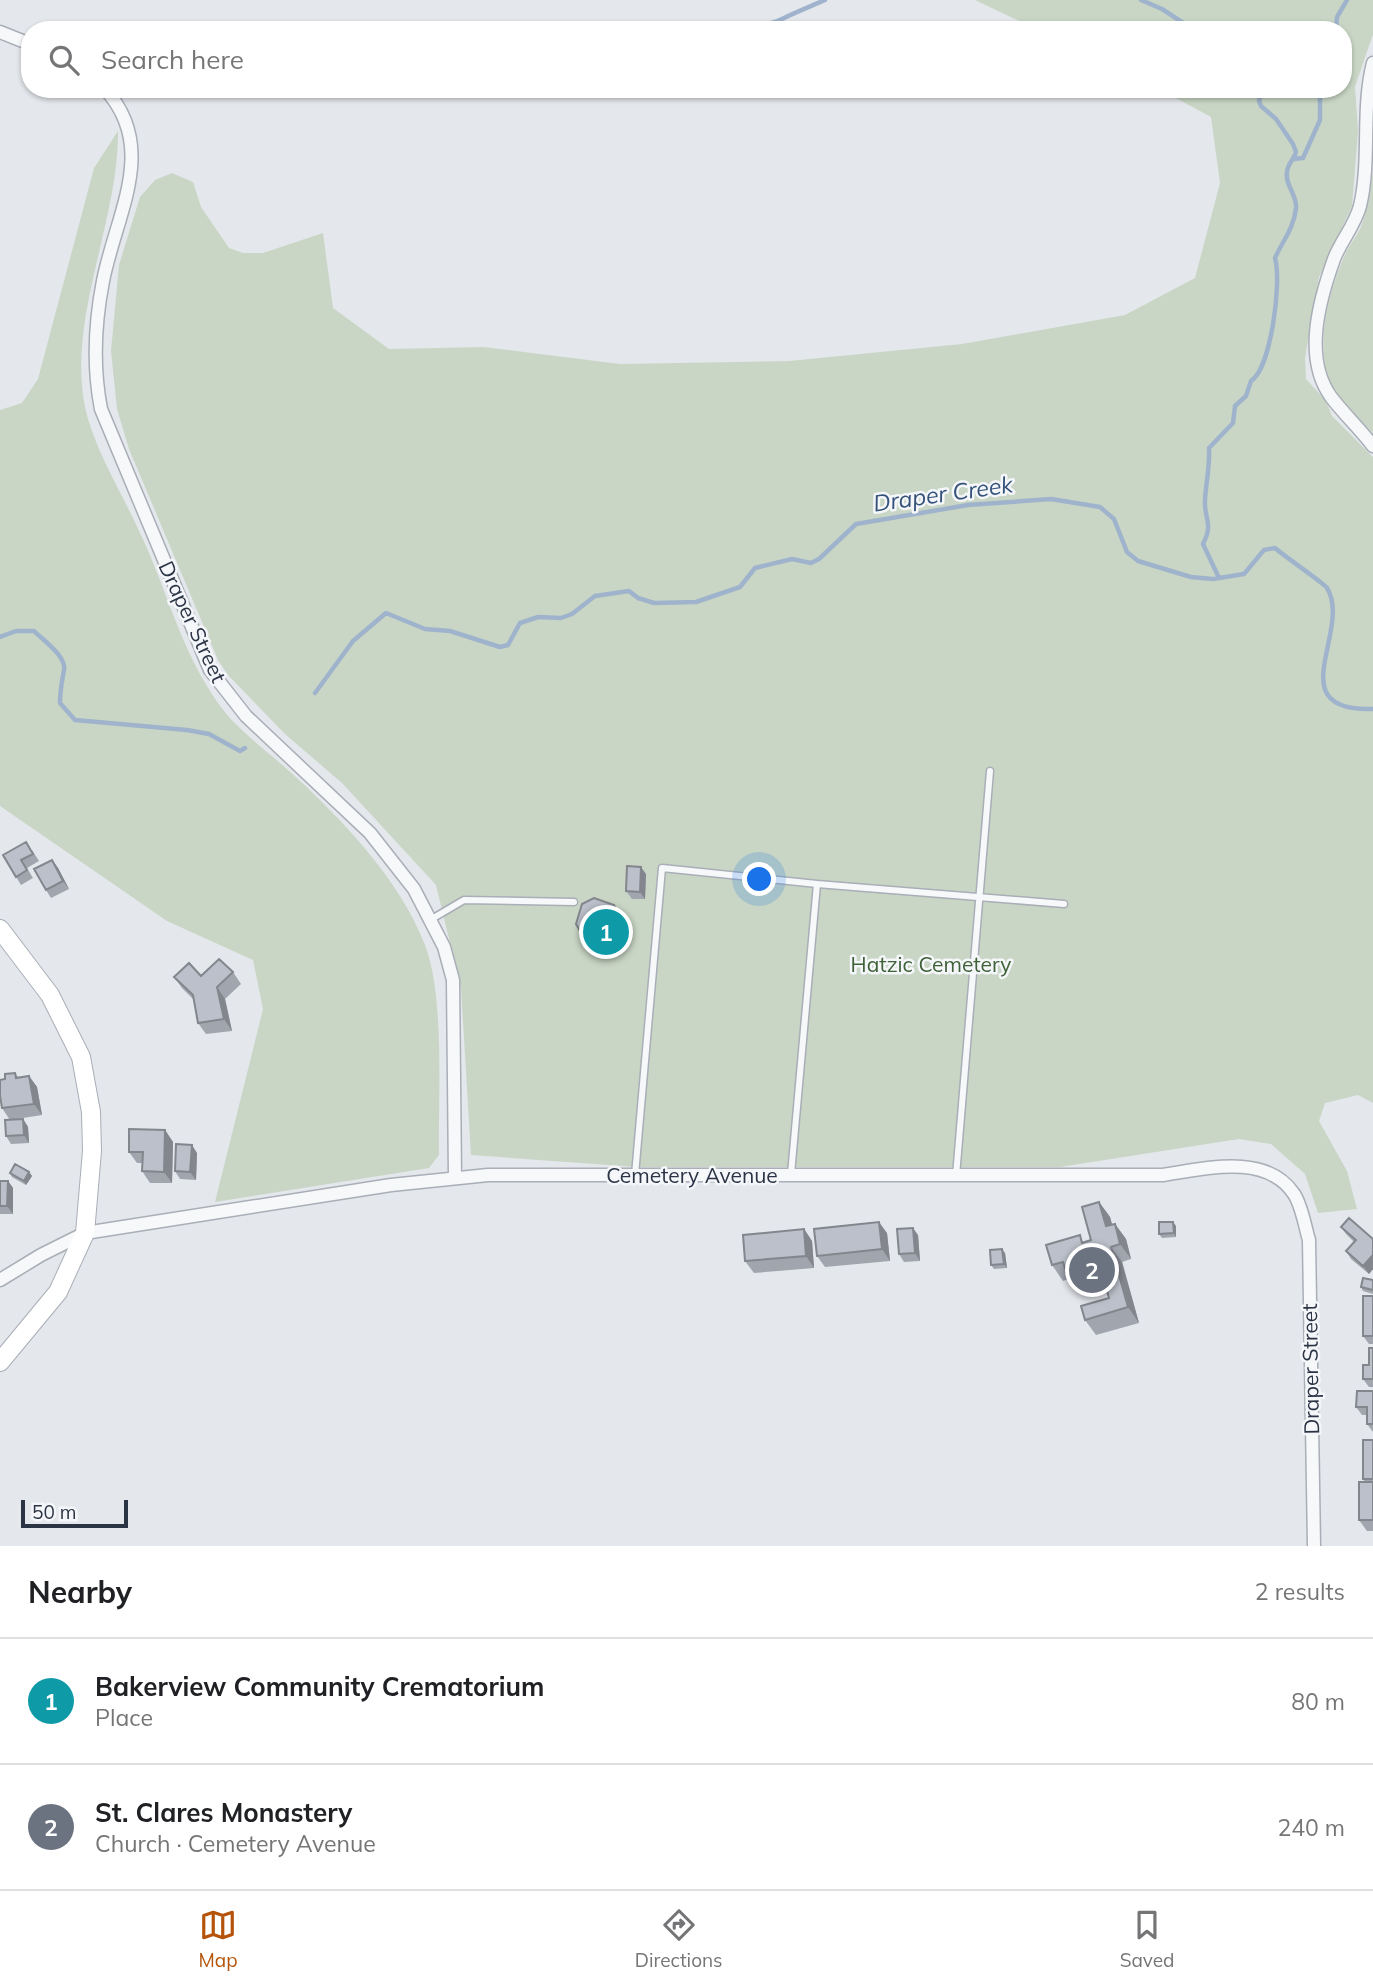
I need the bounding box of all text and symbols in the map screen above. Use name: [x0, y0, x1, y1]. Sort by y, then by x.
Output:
search box: [21, 21, 1352, 98]
icon: search: [45, 41, 83, 79]
text: Search here: [101, 43, 244, 76]
water label: Draper Creek: [871, 469, 1016, 518]
street label: Draper Street: [153, 557, 232, 686]
your location: [742, 862, 776, 896]
pin: 1: [583, 906, 629, 958]
park label: Hatzic Cemetery: [851, 951, 1011, 977]
street label: Cemetery Avenue: [606, 1162, 778, 1188]
pin: 2: [1069, 1244, 1115, 1296]
street label: Draper Street: [1296, 1303, 1324, 1435]
scale bar: [21, 1497, 128, 1529]
text: 50 m: [32, 1500, 76, 1524]
text: Nearby: [28, 1573, 132, 1611]
text: 2 results: [1255, 1577, 1345, 1606]
text: Bakerview Community Crematorium: [95, 1670, 544, 1703]
text: 1: [44, 1687, 58, 1716]
text: 80 m: [1291, 1687, 1345, 1716]
text: Place: [95, 1703, 153, 1732]
text: St. Clares Monastery: [95, 1796, 352, 1829]
text: 2: [44, 1813, 58, 1842]
text: 240 m: [1277, 1813, 1345, 1842]
text: Church · Cemetery Avenue: [95, 1829, 376, 1858]
tab: Map: [199, 1906, 238, 1972]
tab: Directions: [635, 1906, 723, 1972]
tab: Saved: [1120, 1906, 1174, 1972]

